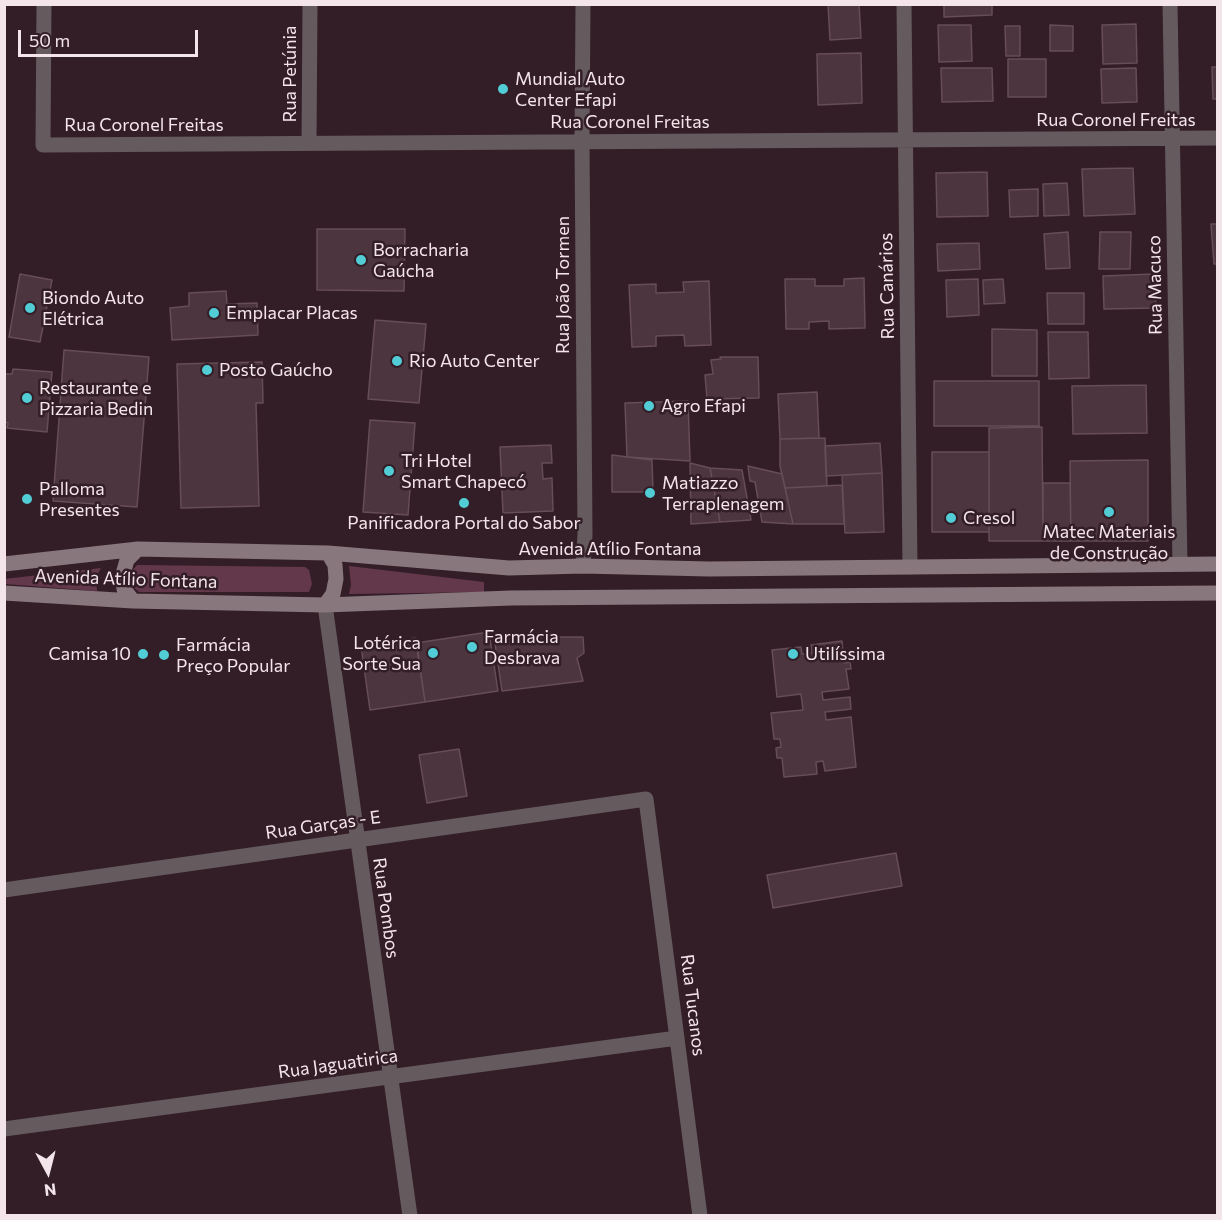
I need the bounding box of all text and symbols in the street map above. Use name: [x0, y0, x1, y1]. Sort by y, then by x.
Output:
scale bar: [21, 18, 201, 56]
street label: Rua Petúnia: [279, 25, 301, 123]
text: 50 m: [29, 29, 70, 51]
place label: Mundial Auto Center Efapi: [515, 68, 625, 110]
marker: Mundial Auto Center Efapi: [496, 82, 510, 96]
street label: Rua Coronel Freitas: [1036, 109, 1196, 131]
street label: Rua Coronel Freitas: [550, 111, 710, 133]
street label: Rua Coronel Freitas: [64, 114, 224, 136]
street label: Rua João Tormen: [552, 216, 574, 354]
street label: Rua Canários: [875, 232, 899, 340]
street label: Rua Macuco: [1143, 235, 1167, 335]
place label: Borracharia Gaúcha: [373, 239, 469, 282]
marker: Borracharia Gaúcha: [354, 253, 368, 267]
place label: Biondo Auto Elétrica: [42, 287, 144, 330]
marker: Biondo Auto Elétrica: [23, 301, 37, 315]
place label: Emplacar Placas: [226, 302, 358, 324]
marker: Emplacar Placas: [207, 306, 221, 320]
place label: Rio Auto Center: [409, 350, 540, 372]
marker: Rio Auto Center: [390, 354, 404, 368]
place label: Posto Gaúcho: [219, 359, 333, 381]
marker: Posto Gaúcho: [200, 363, 214, 377]
place label: Restaurante e Pizzaria Bedin: [39, 377, 153, 420]
marker: Restaurante e Pizzaria Bedin: [20, 391, 34, 405]
place label: Agro Efapi: [661, 395, 746, 417]
marker: Agro Efapi: [642, 399, 656, 413]
place label: Tri Hotel Smart Chapecó: [401, 450, 527, 492]
marker: Tri Hotel Smart Chapecó: [382, 464, 396, 478]
place label: Matiazzo Terraplenagem: [662, 472, 784, 514]
place label: Palloma Presentes: [39, 478, 120, 520]
marker: Matiazzo Terraplenagem: [643, 486, 657, 500]
marker: Palloma Presentes: [20, 492, 34, 506]
marker: Panificadora Portal do Sabor: [457, 496, 471, 510]
marker: Matec Materiais de Construção: [1102, 505, 1116, 519]
place label: Cresol: [963, 507, 1015, 529]
marker: Cresol: [944, 511, 958, 525]
place label: Panificadora Portal do Sabor: [347, 512, 581, 534]
place label: Matec Materiais de Construção: [1043, 521, 1175, 564]
street label: Avenida Atílio Fontana: [518, 538, 702, 560]
street label: Avenida Atílio Fontana: [34, 565, 218, 593]
place label: Farmácia Desbrava: [484, 626, 560, 668]
place label: Lotérica Sorte Sua: [342, 632, 421, 674]
place label: Farmácia Preço Popular: [176, 634, 290, 676]
marker: Farmácia Desbrava: [465, 640, 479, 654]
place label: Camisa 10: [48, 643, 131, 665]
place label: Utilíssima: [805, 643, 885, 665]
marker: Lotérica Sorte Sua: [426, 646, 440, 660]
marker: Camisa 10: [136, 647, 150, 661]
marker: Utilíssima: [786, 647, 800, 661]
marker: Farmácia Preço Popular: [157, 648, 171, 662]
street label: Rua Garças - E: [264, 806, 382, 844]
street label: Rua Pombos: [368, 856, 404, 960]
street label: Rua Tucanos: [676, 953, 710, 1057]
street label: Rua Jaguatirica: [277, 1045, 399, 1083]
north arrow: [18, 1142, 78, 1202]
text: N: [43, 1180, 57, 1201]

